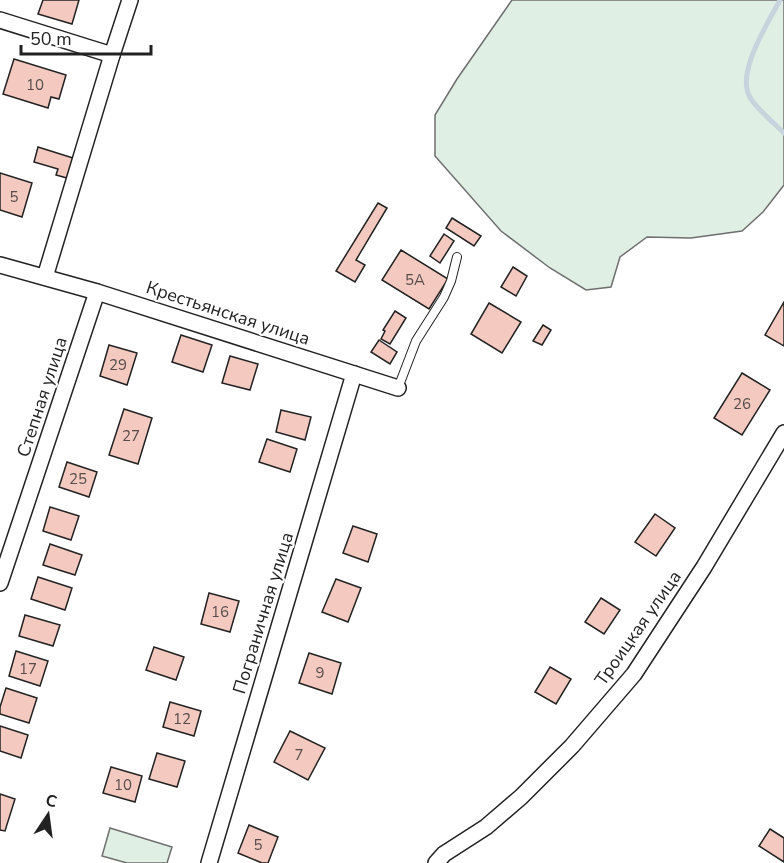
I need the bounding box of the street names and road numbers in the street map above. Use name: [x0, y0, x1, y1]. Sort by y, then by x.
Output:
street label: Крестьянская улица: [143, 275, 313, 351]
street label: Степная улица: [11, 334, 73, 460]
street label: Пограничная улица: [227, 529, 299, 697]
street label: Троицкая улица: [589, 566, 687, 690]

